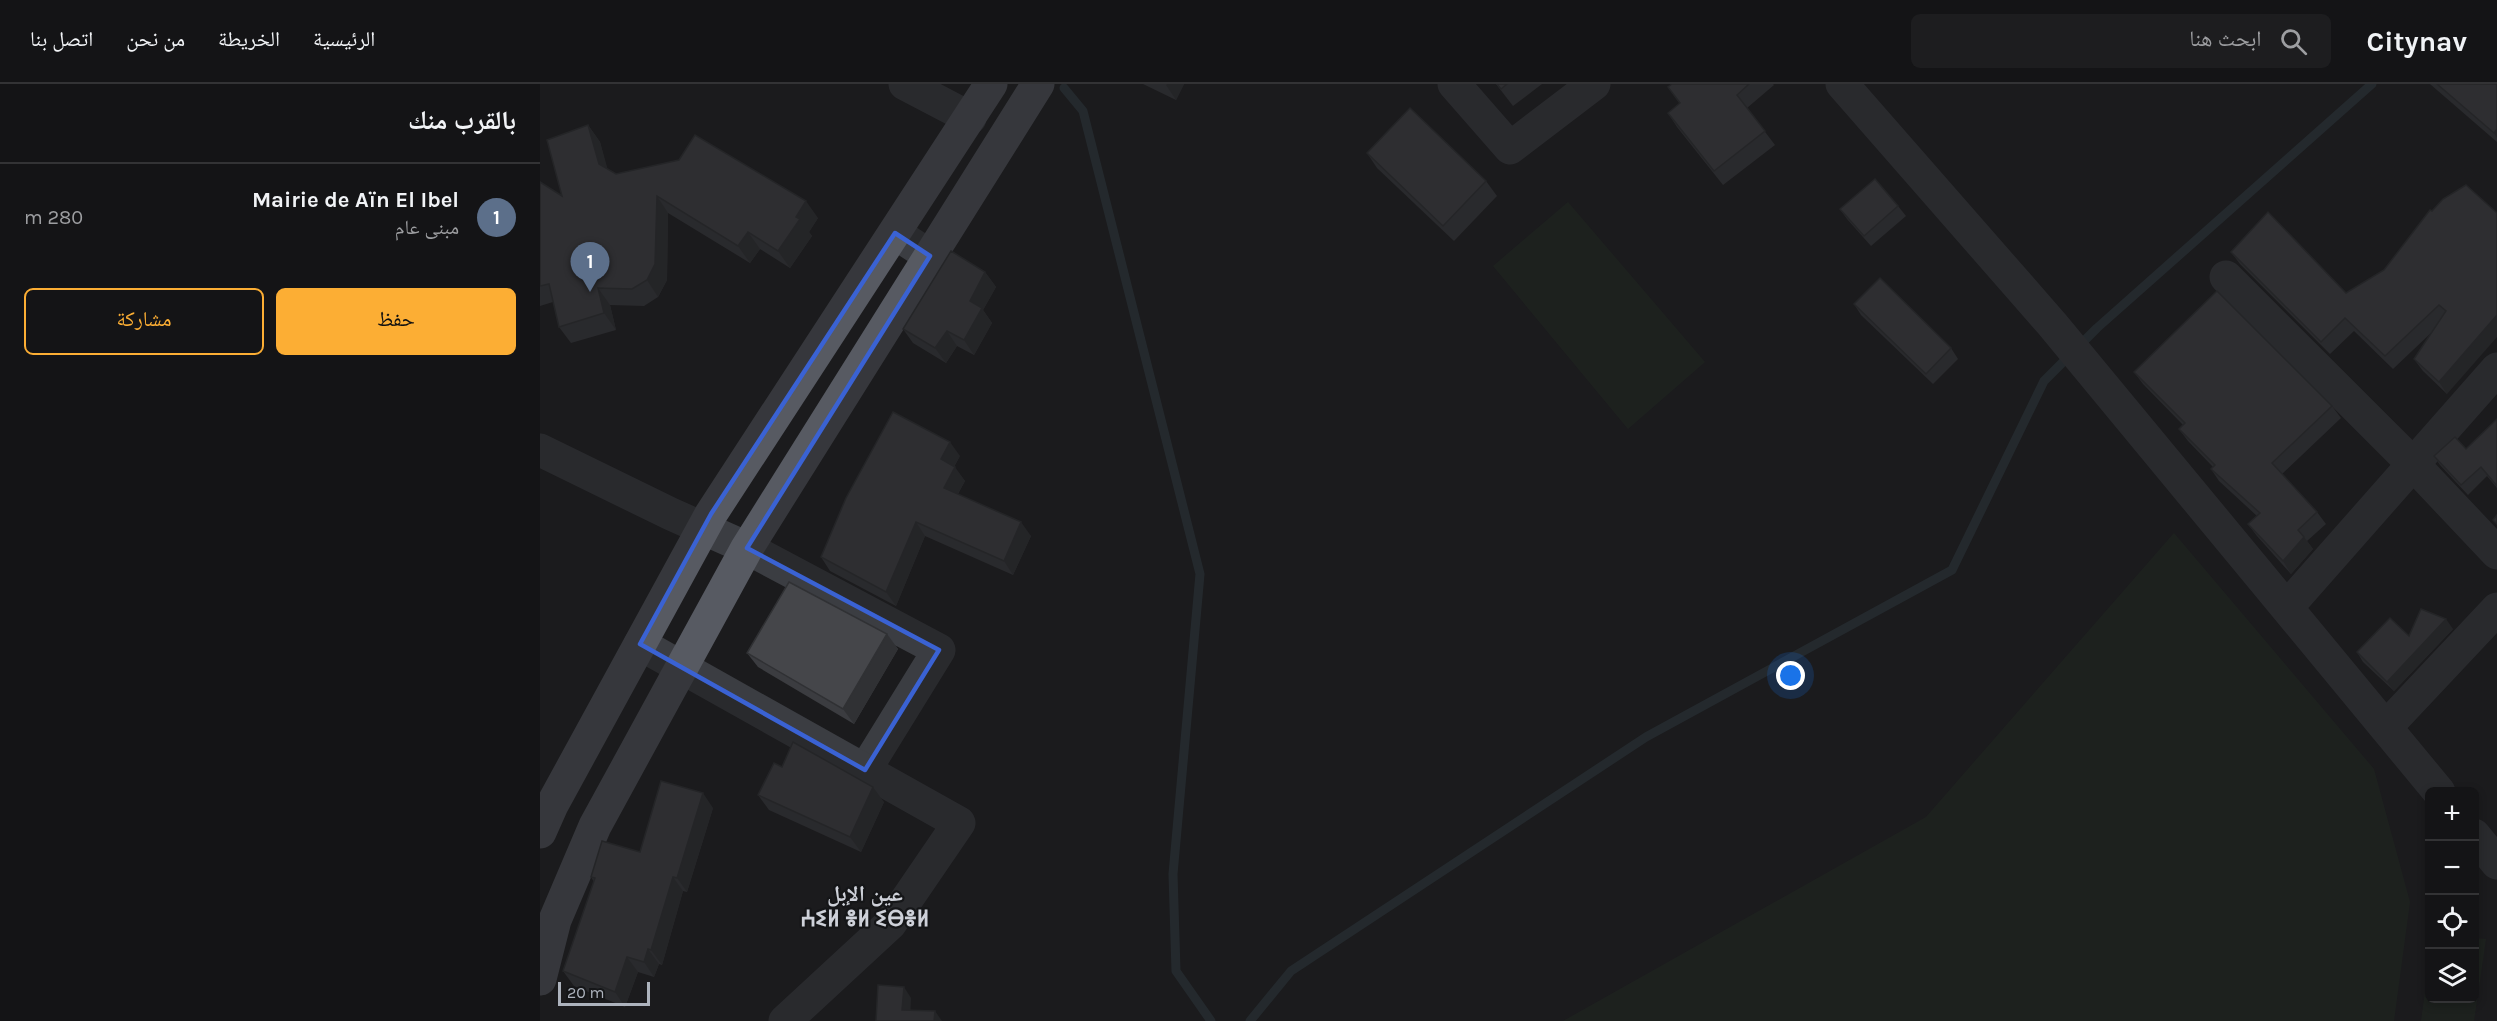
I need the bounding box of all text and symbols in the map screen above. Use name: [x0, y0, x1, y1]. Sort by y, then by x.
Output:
search box: [1911, 14, 2331, 68]
icon: search: [2277, 25, 2310, 58]
text: Citynav: [2367, 25, 2467, 58]
text: ابحث هنا: [2189, 26, 2262, 52]
text: اتصل بنا: [30, 27, 93, 51]
text: من نحن: [126, 27, 185, 51]
text: الخريطة: [218, 27, 280, 51]
text: الرئيسية: [313, 27, 375, 51]
text: بالقرب منك: [408, 105, 516, 136]
text: Mairie de Aïn El Ibel: [252, 187, 459, 213]
text: 280 m: [24, 206, 83, 229]
text: 1: [493, 206, 500, 229]
text: مبنى عام: [395, 216, 459, 239]
pin: 1: [571, 242, 610, 292]
button: مشاركة: [24, 288, 264, 355]
button: حفظ: [276, 288, 516, 355]
your location: [1776, 661, 1805, 690]
map controls: [2425, 787, 2479, 1003]
button: +: [2425, 787, 2479, 841]
button: −: [2425, 841, 2479, 895]
district label: عين الإبل ⵄⵉⵍ ⴻⵍ ⵉⴱⴻⵍ: [801, 881, 929, 932]
button: locate: [2425, 895, 2479, 949]
button: layers: [2425, 949, 2479, 1003]
scale bar: [558, 979, 650, 1006]
text: 20 m: [567, 983, 605, 1002]

